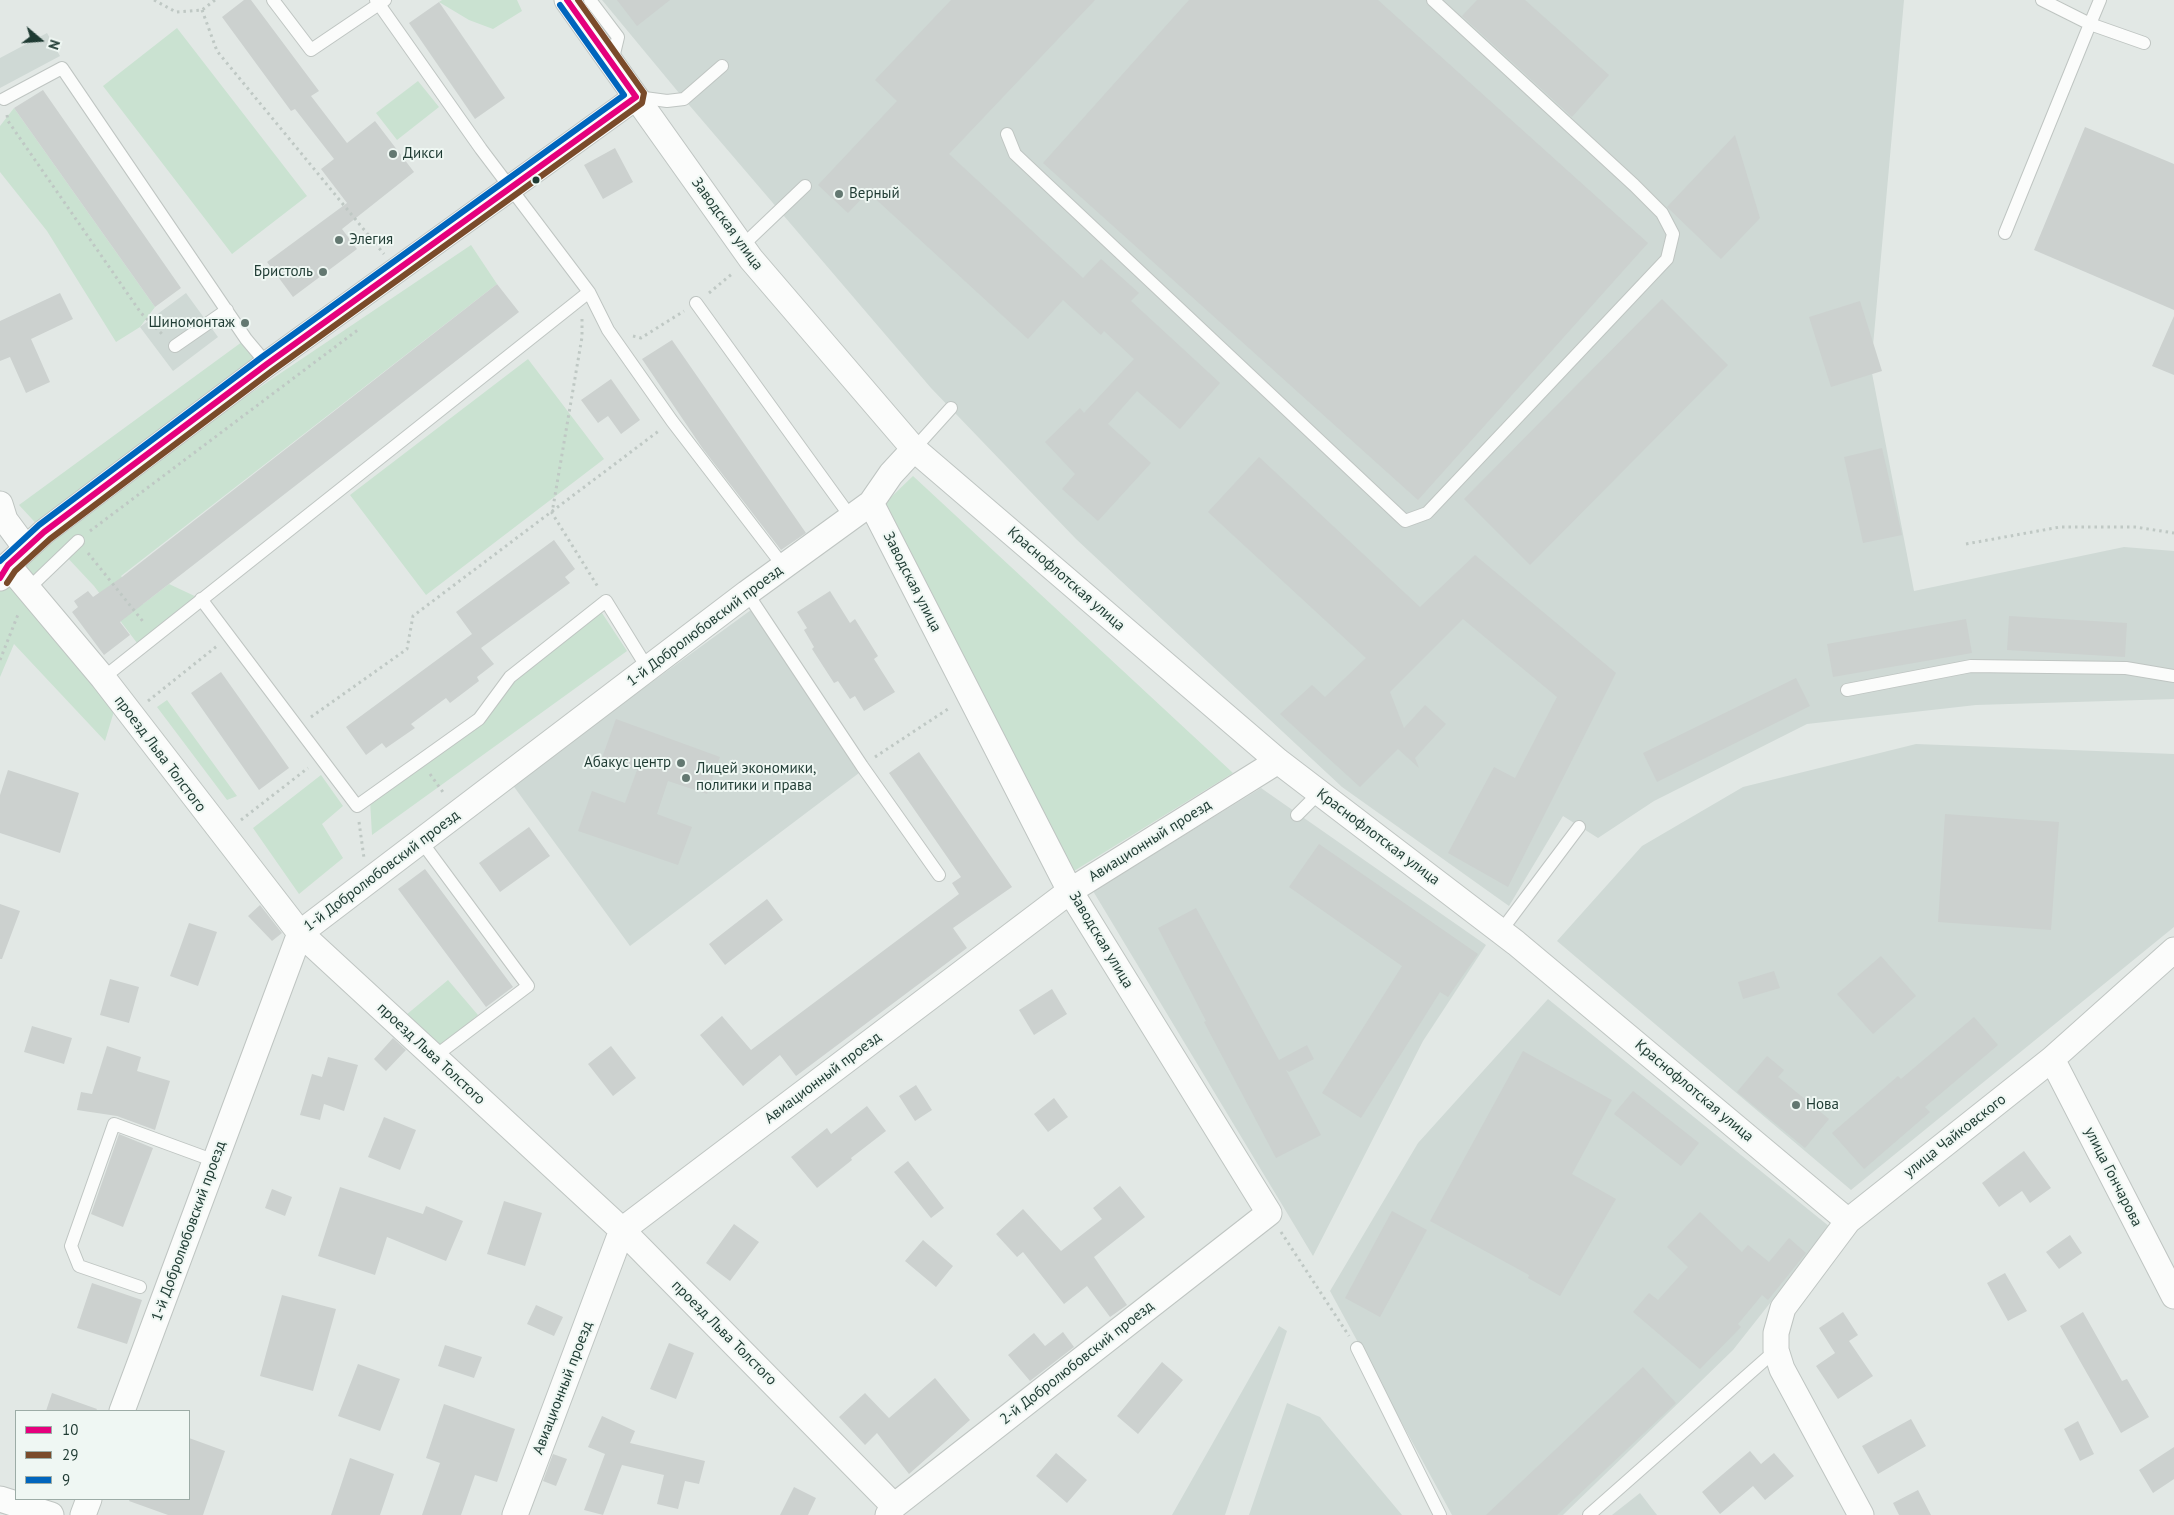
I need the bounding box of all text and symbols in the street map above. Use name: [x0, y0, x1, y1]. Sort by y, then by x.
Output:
north arrow: [15, 15, 65, 65]
text: N: [44, 37, 64, 52]
place label: Дикси: [403, 145, 443, 163]
marker: Дикси: [387, 148, 399, 160]
street label: Заводская улица: [687, 174, 767, 274]
unlabelled marker: [531, 175, 541, 185]
place label: Верный: [849, 185, 900, 203]
marker: Верный: [833, 188, 845, 200]
place label: Элегия: [349, 231, 393, 249]
marker: Элегия: [333, 234, 345, 246]
place label: Бристоль: [254, 263, 313, 281]
marker: Бристоль: [317, 266, 329, 278]
place label: Шиномонтаж: [148, 314, 235, 332]
marker: Шиномонтаж: [239, 317, 251, 329]
street label: Краснофлотская улица: [1004, 523, 1128, 635]
street label: Заводская улица: [879, 529, 945, 635]
street label: 1-й Добролюбовский проезд: [624, 562, 786, 690]
street label: проезд Льва Толстого: [110, 692, 210, 816]
place label: Абакус центр: [584, 754, 671, 772]
marker: Абакус центр: [675, 757, 687, 769]
place label: Лицей экономики, политики и права: [696, 760, 816, 795]
marker: Лицей экономики, политики и права: [680, 772, 692, 784]
street label: Краснофлотская улица: [1313, 785, 1443, 889]
street label: Авиационный проезд: [1085, 796, 1215, 886]
street label: 1-й Добролюбовский проезд: [301, 807, 463, 935]
street label: Заводская улица: [1065, 888, 1137, 992]
street label: проезд Льва Толстого: [373, 999, 489, 1109]
street label: Авиационный проезд: [761, 1028, 885, 1128]
street label: Краснофлотская улица: [1631, 1036, 1757, 1146]
street label: улица Чайковского: [1900, 1091, 2010, 1181]
place label: Нова: [1806, 1096, 1839, 1114]
marker: Нова: [1790, 1099, 1802, 1111]
street label: улица Гончарова: [2080, 1124, 2146, 1230]
street label: 1-й Добролюбовский проезд: [148, 1138, 230, 1324]
street label: проезд Льва Толстого: [668, 1277, 780, 1389]
street label: 2-й Добролюбовский проезд: [996, 1297, 1158, 1429]
street label: Авиационный проезд: [529, 1319, 597, 1457]
legend: [15, 1410, 190, 1500]
text: 10: [62, 1420, 78, 1439]
text: 29: [62, 1445, 78, 1464]
text: 9: [62, 1470, 70, 1489]

